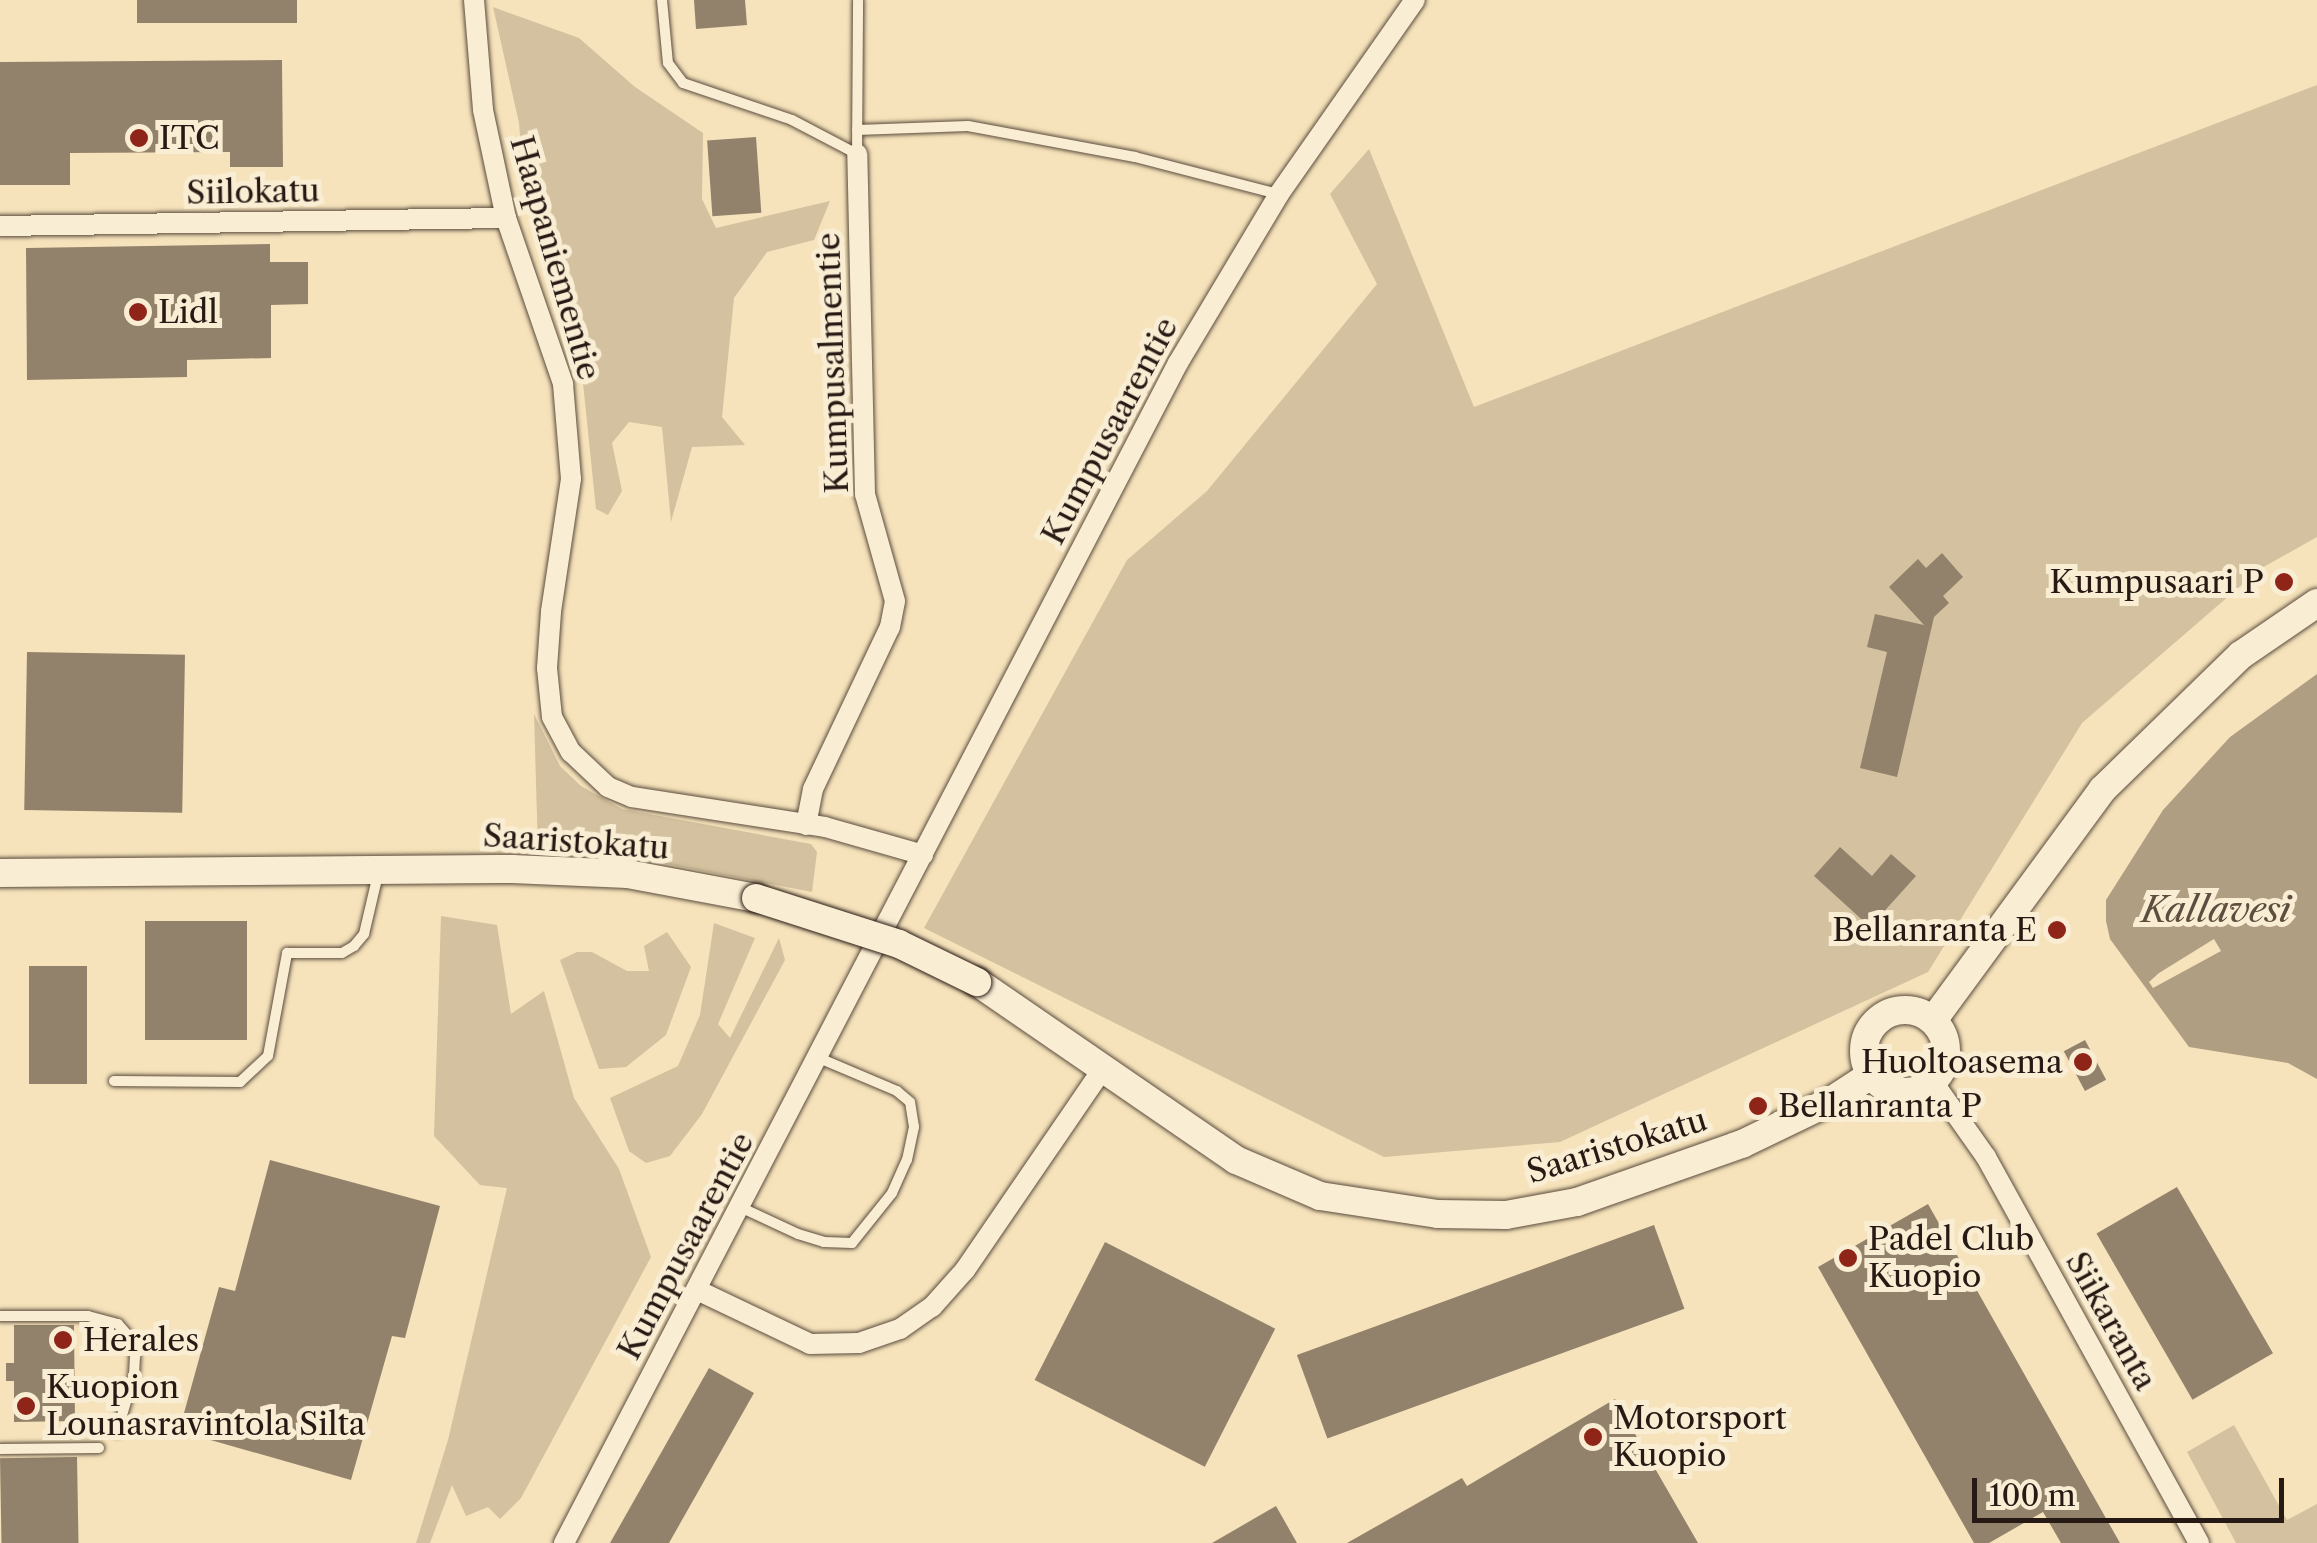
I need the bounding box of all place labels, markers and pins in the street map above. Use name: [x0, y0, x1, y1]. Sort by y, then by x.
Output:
place label: ITC: [159, 119, 220, 157]
marker: ITC: [128, 127, 150, 149]
place label: Lidl: [158, 293, 218, 331]
marker: Lidl: [127, 301, 149, 323]
place label: Kumpusaari P: [2050, 563, 2264, 601]
marker: Kumpusaari P: [2273, 571, 2295, 593]
place label: Bellanranta E: [1832, 911, 2037, 949]
marker: Bellanranta E: [2046, 919, 2068, 941]
place label: Huoltoasema: [1861, 1043, 2063, 1081]
marker: Huoltoasema: [2072, 1051, 2094, 1073]
place label: Bellanranta P: [1778, 1087, 1982, 1125]
marker: Bellanranta P: [1747, 1095, 1769, 1117]
place label: Padel Club Kuopio: [1868, 1221, 2034, 1296]
marker: Padel Club Kuopio: [1837, 1247, 1859, 1269]
place label: Herales: [83, 1321, 199, 1359]
marker: Herales: [52, 1329, 74, 1351]
place label: Kuopion Lounasravintola Silta: [46, 1369, 366, 1444]
marker: Kuopion Lounasravintola Silta: [15, 1395, 37, 1417]
place label: Motorsport Kuopio: [1613, 1400, 1787, 1475]
marker: Motorsport Kuopio: [1582, 1426, 1604, 1448]

